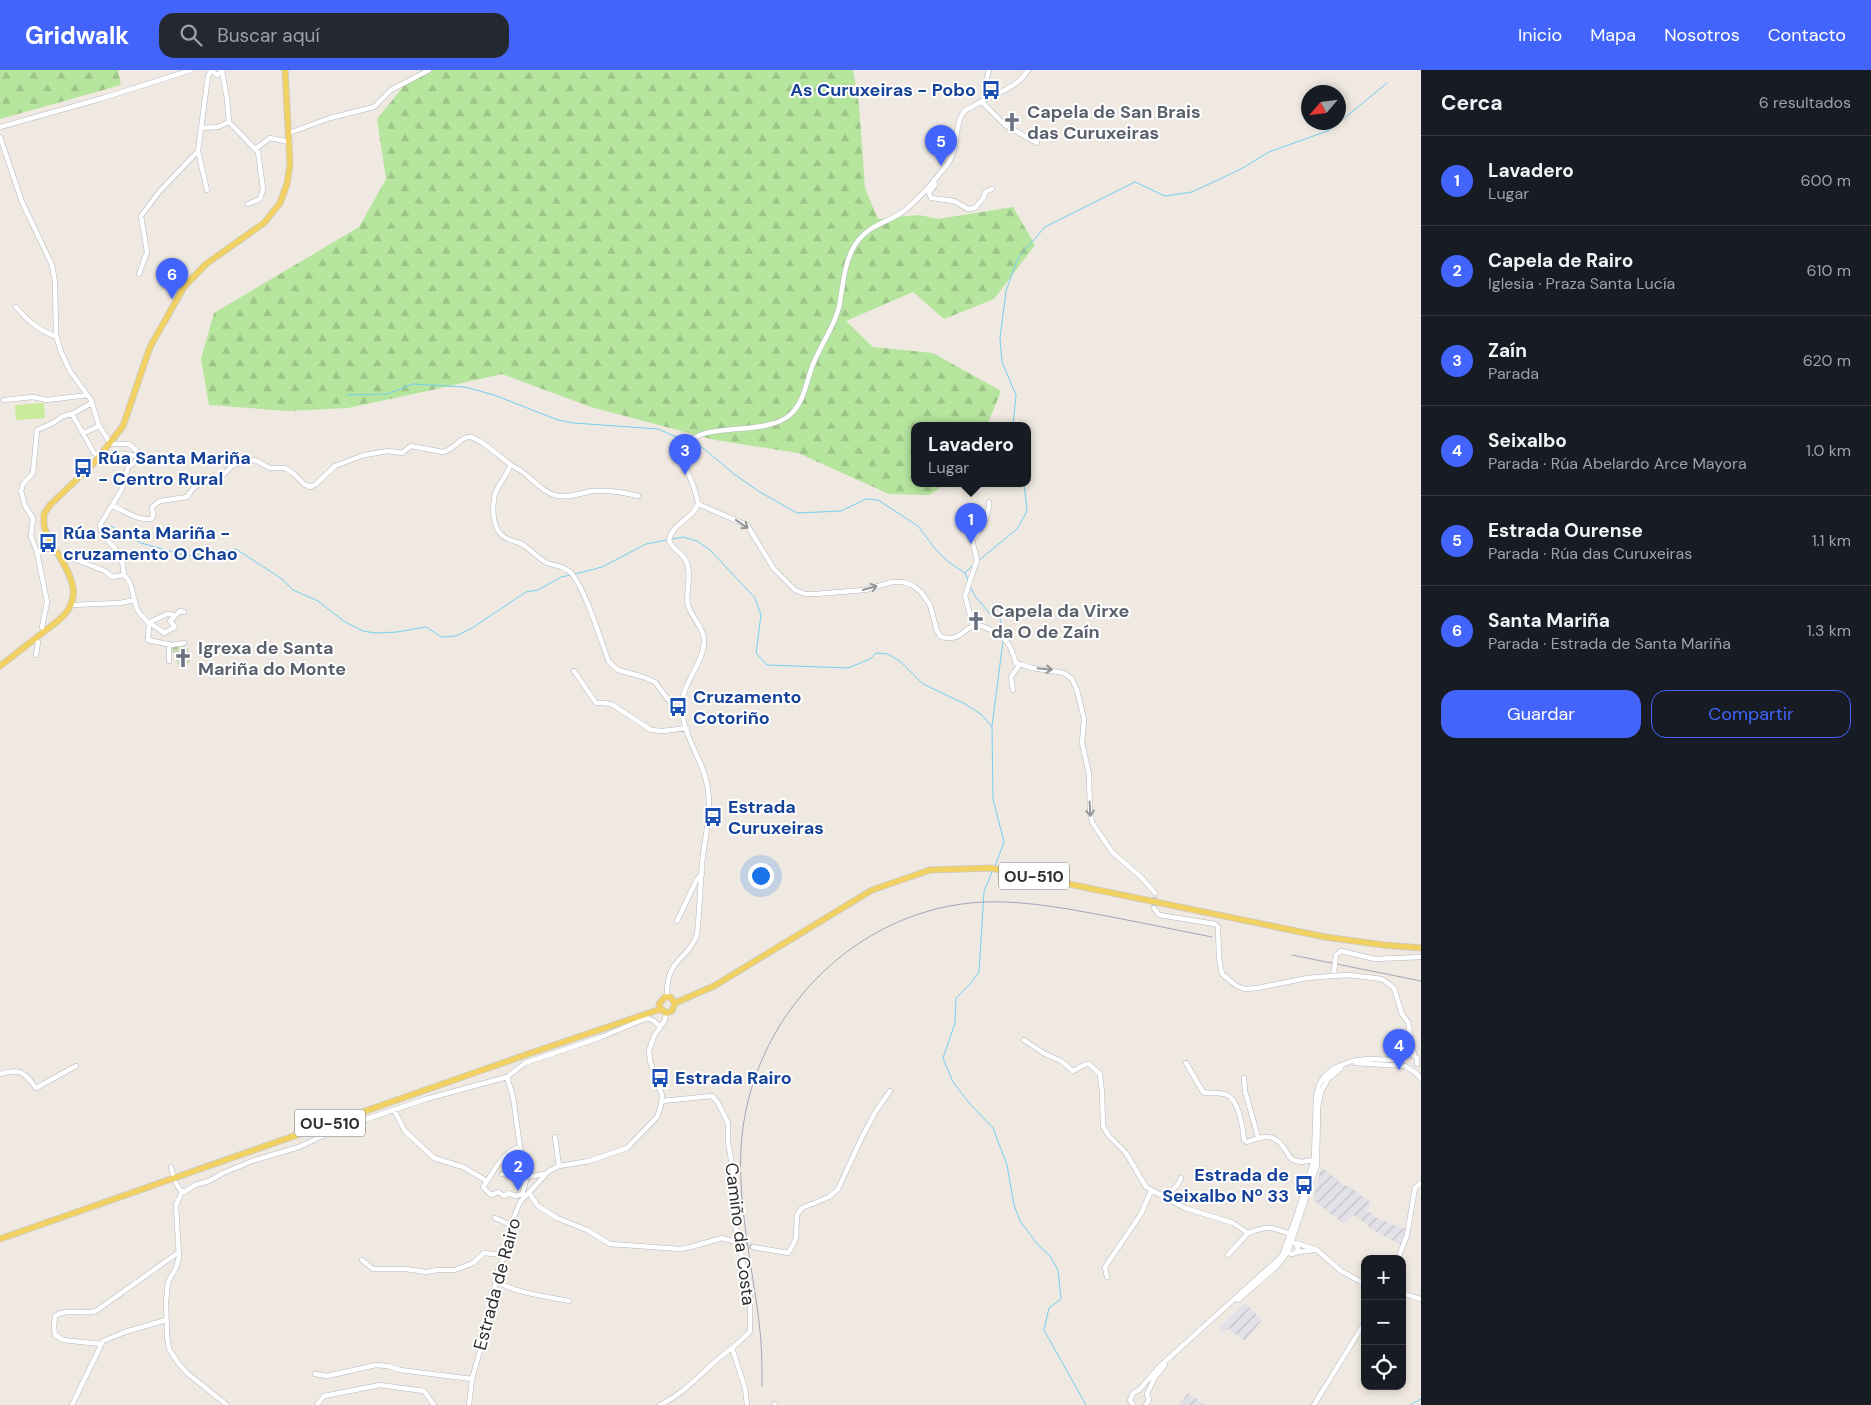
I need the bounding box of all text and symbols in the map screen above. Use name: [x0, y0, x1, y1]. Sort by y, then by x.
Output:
search box: [159, 13, 509, 58]
text: Gridwalk: [25, 20, 129, 51]
icon: search: [177, 21, 205, 49]
text: Buscar aquí: [217, 23, 320, 48]
text: Inicio: [1518, 23, 1562, 47]
text: Mapa: [1590, 23, 1636, 47]
text: Nosotros: [1664, 23, 1740, 47]
text: Contacto: [1768, 23, 1846, 47]
place label: As Curuxeiras - Pobo: [790, 78, 976, 102]
bus stop icon: As Curuxeiras - Pobo: [980, 79, 1002, 101]
north arrow: [1301, 85, 1346, 130]
text: Cerca: [1441, 89, 1503, 117]
text: 6 resultados: [1759, 92, 1851, 113]
place label: Capela de San Brais das Curuxeiras: [1027, 100, 1201, 145]
church icon: Capela de San Brais das Curuxeiras: [1001, 111, 1023, 133]
pin: 5: [925, 125, 957, 166]
text: Lavadero: [1488, 158, 1574, 183]
text: 1: [1454, 170, 1460, 191]
text: 600 m: [1801, 170, 1851, 191]
text: Lugar: [1488, 183, 1529, 204]
text: Capela de Rairo: [1488, 248, 1633, 273]
pin: 6: [156, 258, 188, 299]
text: 2: [1452, 260, 1462, 281]
text: 610 m: [1807, 260, 1851, 281]
text: Iglesia · Praza Santa Lucía: [1488, 273, 1675, 294]
text: Zaín: [1488, 338, 1527, 363]
text: 3: [1452, 350, 1462, 371]
text: 620 m: [1803, 350, 1851, 371]
text: Parada: [1488, 363, 1539, 384]
popup: [911, 422, 1031, 487]
text: Seixalbo: [1488, 428, 1567, 453]
text: Lavadero: [928, 432, 1014, 457]
pin: 3: [669, 434, 701, 475]
text: 4: [1452, 440, 1462, 461]
text: 1.0 km: [1806, 440, 1851, 461]
place label: Rúa Santa Mariña - Centro Rural: [98, 446, 251, 491]
text: Parada · Rúa Abelardo Arce Mayora: [1488, 453, 1747, 474]
bus stop icon: Rúa Santa Mariña - Centro Rural: [72, 457, 94, 479]
text: Lugar: [928, 457, 969, 478]
pin: 1: [955, 503, 987, 544]
one-way arrow: [735, 518, 749, 529]
text: Estrada Ourense: [1488, 518, 1643, 543]
place label: Rúa Santa Mariña - cruzamento O Chao: [63, 521, 238, 566]
text: 5: [1452, 530, 1462, 551]
text: 1.1 km: [1812, 530, 1851, 551]
bus stop icon: Rúa Santa Mariña - cruzamento O Chao: [37, 532, 59, 554]
text: Parada · Rúa das Curuxeiras: [1488, 543, 1692, 564]
one-way arrow: [862, 583, 878, 593]
place label: Capela da Virxe da O de Zaín: [991, 599, 1129, 644]
text: Santa Mariña: [1488, 608, 1610, 633]
church icon: Capela da Virxe da O de Zaín: [965, 610, 987, 632]
text: 6: [1452, 620, 1462, 641]
text: 1.3 km: [1807, 620, 1851, 641]
text: Parada · Estrada de Santa Mariña: [1488, 633, 1731, 654]
place label: Igrexa de Santa Mariña do Monte: [198, 636, 346, 681]
church icon: Igrexa de Santa Mariña do Monte: [172, 647, 194, 669]
one-way arrow: [1036, 664, 1052, 674]
place label: Cruzamento Cotoriño: [693, 685, 802, 730]
button: Guardar: [1441, 690, 1641, 738]
button: Compartir: [1651, 690, 1851, 738]
bus stop icon: Cruzamento Cotoriño: [667, 696, 689, 718]
place label: Estrada Curuxeiras: [728, 795, 824, 840]
one-way arrow: [1086, 800, 1095, 816]
bus stop icon: Estrada Curuxeiras: [702, 806, 724, 828]
road number: OU-510: [999, 862, 1069, 889]
your location: [748, 863, 774, 889]
pin: 4: [1383, 1029, 1415, 1070]
place label: Estrada Rairo: [675, 1066, 792, 1090]
bus stop icon: Estrada Rairo: [649, 1067, 671, 1089]
road number: OU-510: [295, 1110, 365, 1136]
pin: 2: [502, 1150, 534, 1191]
street label: Camiño da Costa: [719, 1161, 761, 1307]
place label: Estrada de Seixalbo Nº 33: [1162, 1163, 1289, 1208]
bus stop icon: Estrada de Seixalbo Nº 33: [1293, 1174, 1315, 1196]
street label: Estrada de Rairo: [468, 1215, 526, 1353]
map controls: [1361, 1255, 1406, 1390]
button: +: [1361, 1255, 1406, 1300]
button: −: [1361, 1300, 1406, 1345]
button: locate: [1361, 1345, 1406, 1390]

